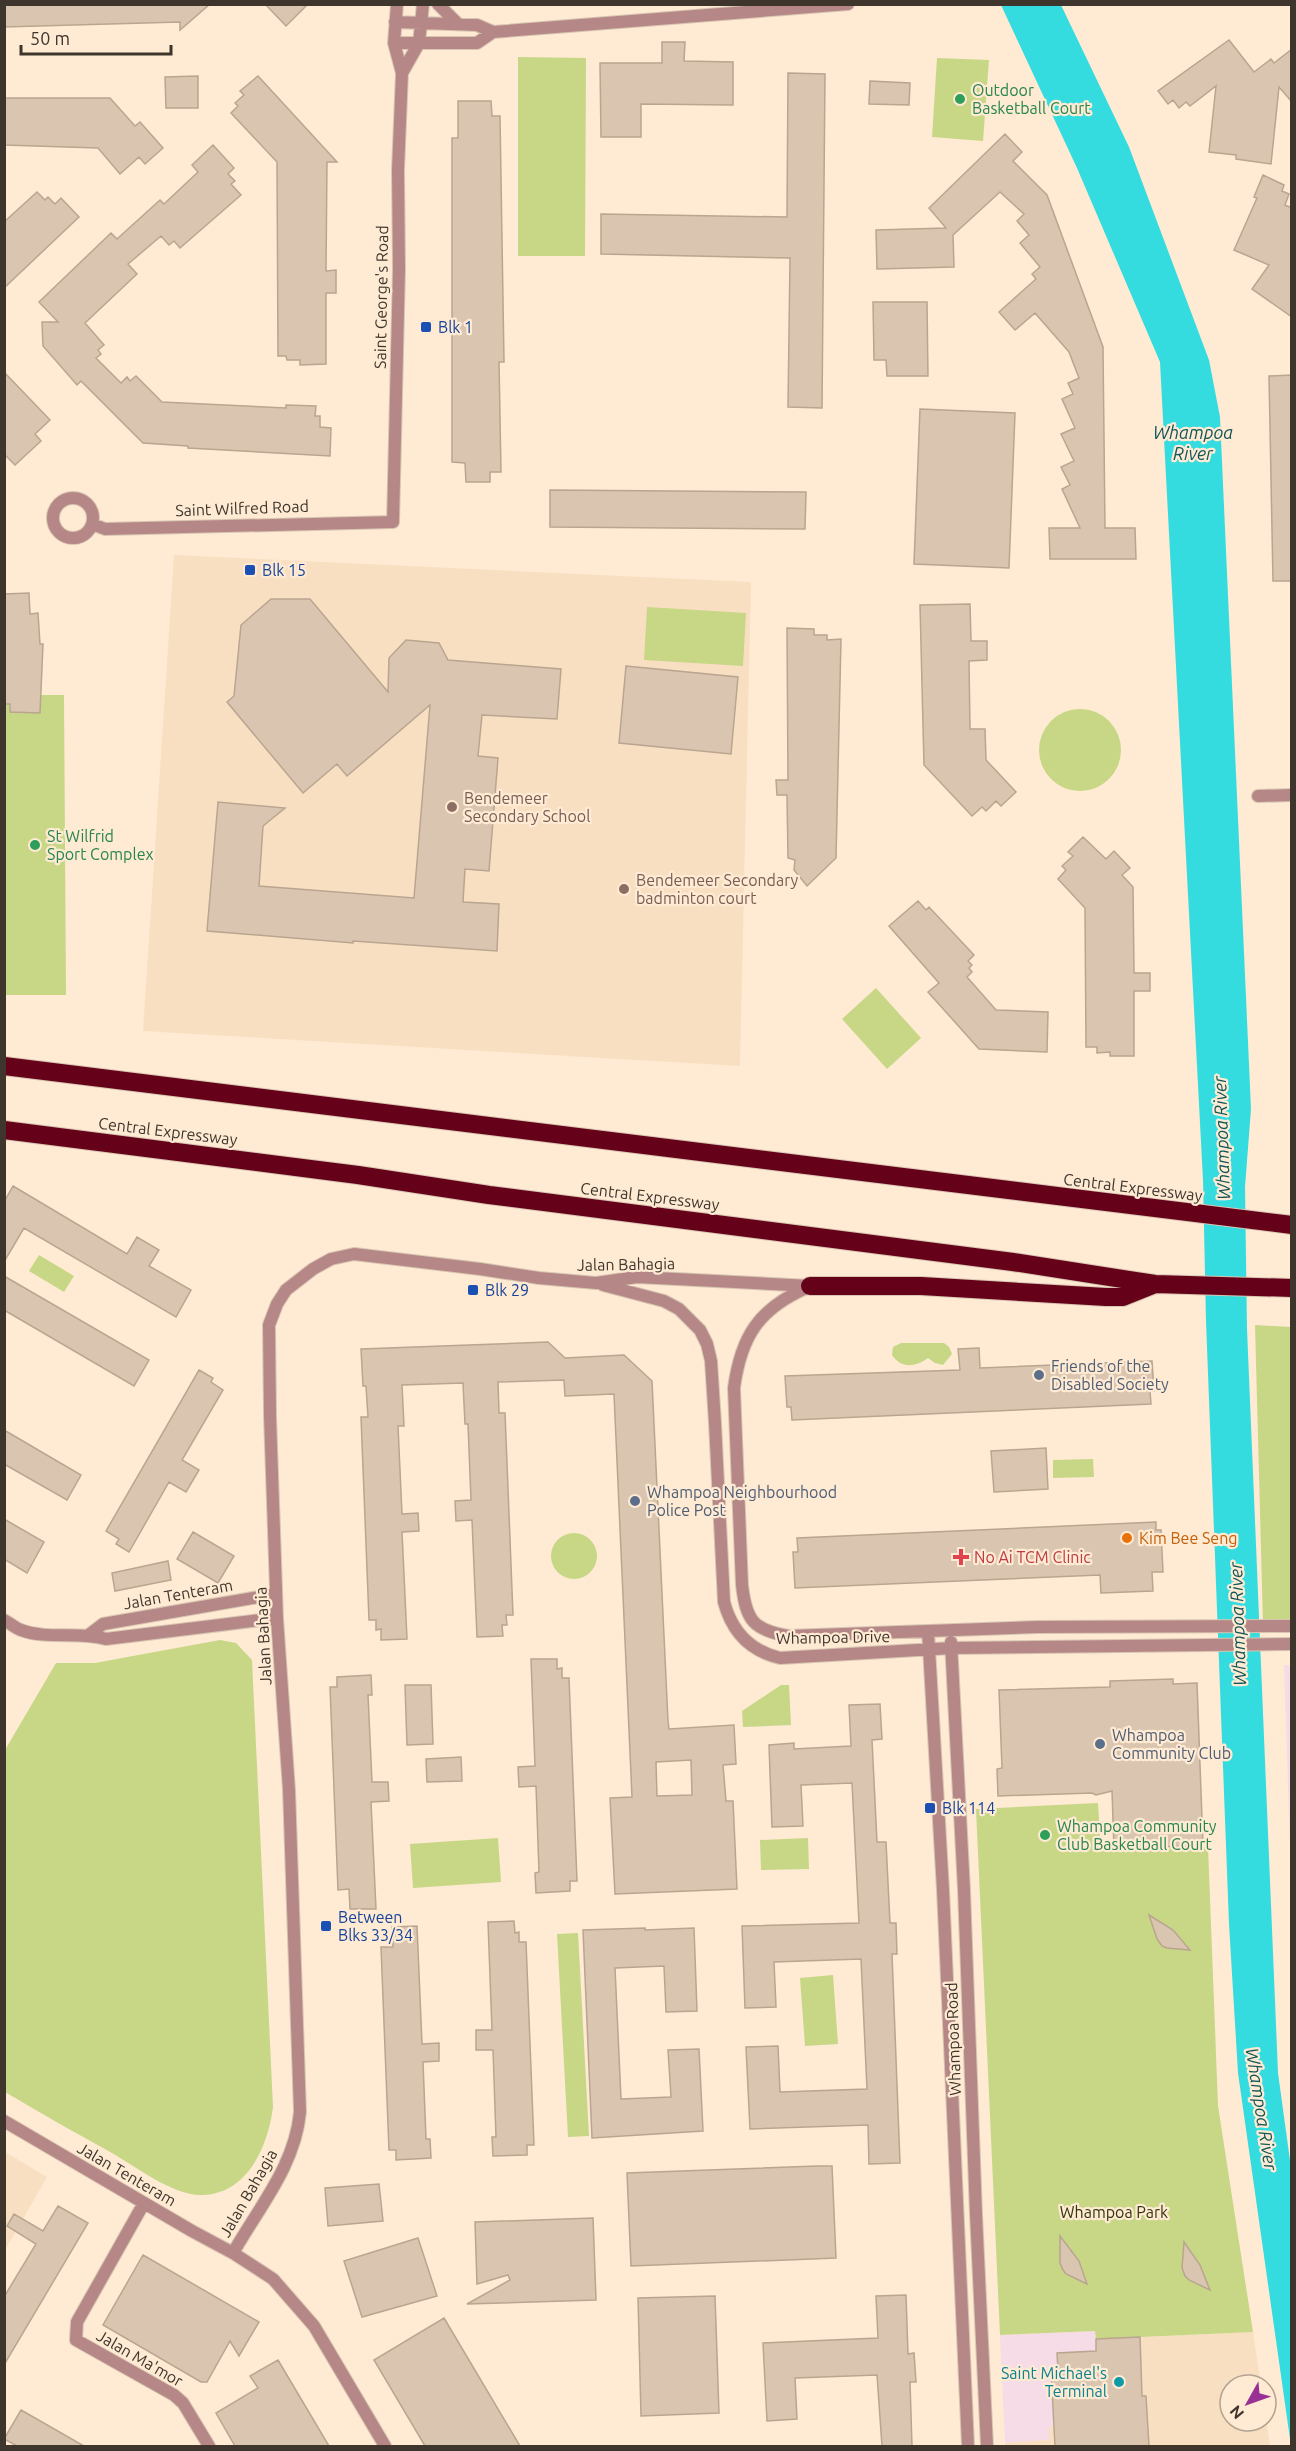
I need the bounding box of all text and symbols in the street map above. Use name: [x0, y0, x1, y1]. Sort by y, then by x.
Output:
scale bar: [21, 18, 171, 56]
text: 50 m: [30, 28, 70, 48]
place label: Outdoor Basketball Court: [972, 81, 1091, 117]
marker: Outdoor Basketball Court: [953, 92, 967, 106]
street label: Saint George's Road: [371, 225, 391, 369]
place label: Blk 1: [438, 318, 473, 336]
marker: Blk 1: [419, 320, 433, 334]
water label: Whampoa River: [1153, 422, 1233, 463]
street label: Saint Wilfred Road: [175, 497, 309, 519]
place label: Blk 15: [262, 561, 306, 579]
marker: Blk 15: [243, 563, 257, 577]
place label: Bendemeer Secondary School: [464, 789, 590, 825]
marker: Bendemeer Secondary School: [445, 800, 459, 814]
place label: St Wilfrid Sport Complex: [47, 827, 154, 863]
marker: St Wilfrid Sport Complex: [28, 838, 42, 852]
place label: Bendemeer Secondary badminton court: [636, 871, 799, 907]
marker: Bendemeer Secondary badminton court: [617, 882, 631, 896]
water label: Whampoa River: [1209, 1075, 1233, 1200]
street label: Central Expressway: [98, 1114, 239, 1148]
street label: Central Expressway: [1063, 1170, 1204, 1204]
street label: Central Expressway: [580, 1179, 721, 1213]
street label: Jalan Bahagia: [577, 1254, 675, 1274]
place label: Blk 29: [485, 1281, 529, 1299]
marker: Blk 29: [466, 1283, 480, 1297]
place label: Friends of the Disabled Society: [1051, 1357, 1169, 1393]
marker: Friends of the Disabled Society: [1032, 1368, 1046, 1382]
place label: Whampoa Neighbourhood Police Post: [647, 1483, 837, 1519]
marker: Whampoa Neighbourhood Police Post: [628, 1494, 642, 1508]
place label: Kim Bee Seng: [1139, 1529, 1237, 1547]
marker: Kim Bee Seng: [1120, 1531, 1134, 1545]
marker: No Ai TCM Clinic: [952, 1548, 970, 1566]
place label: No Ai TCM Clinic: [974, 1548, 1091, 1566]
water label: Whampoa River: [1225, 1561, 1249, 1686]
street label: Jalan Tenteram: [122, 1576, 234, 1612]
street label: Jalan Bahagia: [251, 1586, 275, 1686]
street label: Whampoa Drive: [776, 1627, 890, 1647]
place label: Whampoa Community Club: [1112, 1726, 1231, 1762]
marker: Whampoa Community Club: [1093, 1737, 1107, 1751]
place label: Blk 114: [942, 1799, 995, 1817]
marker: Blk 114: [923, 1801, 937, 1815]
place label: Whampoa Community Club Basketball Court: [1057, 1817, 1217, 1853]
marker: Whampoa Community Club Basketball Court: [1038, 1828, 1052, 1842]
place label: Between Blks 33/34: [338, 1908, 413, 1944]
marker: Between Blks 33/34: [319, 1919, 333, 1933]
street label: Whampoa Road: [942, 1982, 964, 2096]
water label: Whampoa River: [1242, 2046, 1282, 2173]
street label: Jalan Tenteram: [75, 2139, 179, 2209]
street label: Jalan Bahagia: [216, 2146, 280, 2240]
park label: Whampoa Park: [1060, 2203, 1168, 2221]
street label: Jalan Ma'mor: [94, 2326, 186, 2390]
place label: Saint Michael's Terminal: [1001, 2364, 1107, 2400]
north arrow: [1218, 2373, 1278, 2433]
marker: Saint Michael's Terminal: [1112, 2375, 1126, 2389]
text: N: [1226, 2402, 1247, 2423]

